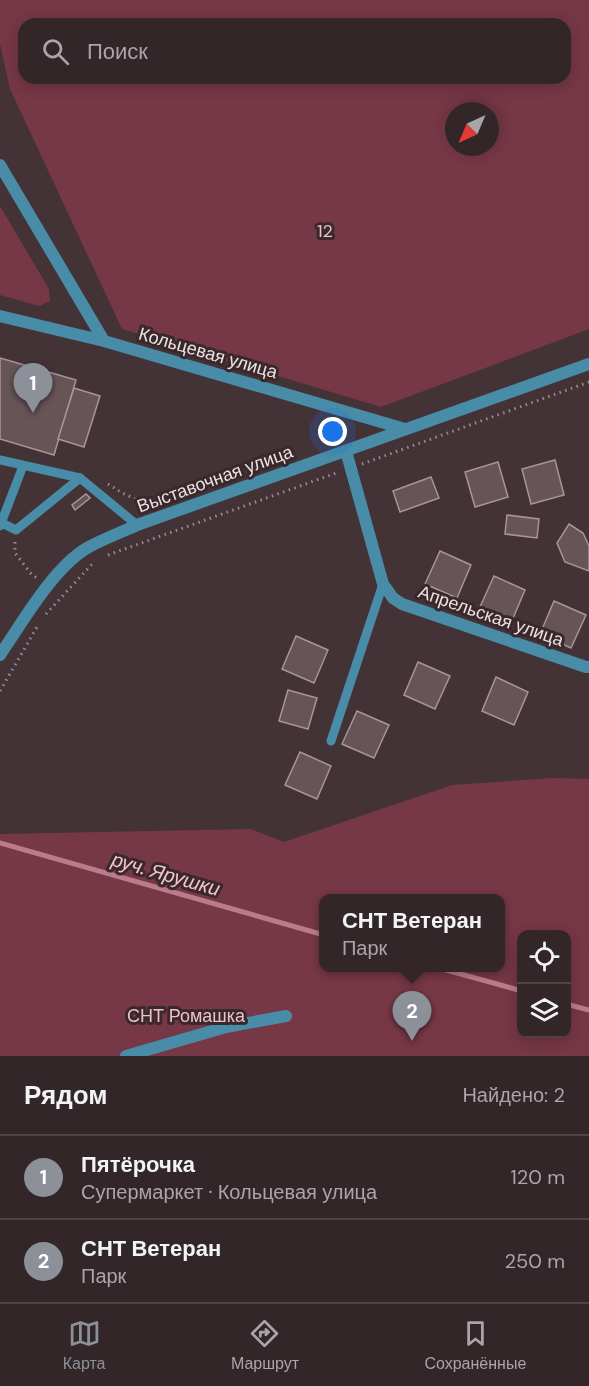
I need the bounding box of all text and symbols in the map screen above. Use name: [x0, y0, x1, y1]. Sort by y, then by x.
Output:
search box: [18, 18, 571, 84]
icon: search: [39, 35, 72, 68]
text: Поиск: [87, 37, 148, 66]
north arrow: [445, 102, 499, 156]
park label: 12: [317, 219, 333, 243]
street label: Кольцевая улица: [136, 322, 281, 385]
pin: 1: [14, 364, 52, 413]
your location: [318, 417, 347, 446]
street label: Выставочная улица: [134, 439, 297, 518]
street label: Апрельская улица: [415, 580, 568, 652]
water label: руч. Ярушки: [108, 846, 223, 902]
popup: [319, 894, 505, 972]
text: СНТ Ветеран: [342, 906, 482, 935]
map controls: [517, 930, 571, 1038]
button: locate: [517, 930, 571, 984]
text: Парк: [342, 935, 387, 961]
button: layers: [517, 984, 571, 1038]
pin: 2: [392, 992, 432, 1041]
park label: СНТ Ромашка: [127, 1004, 246, 1028]
text: Рядом: [24, 1078, 107, 1112]
text: Найдено: 2: [462, 1082, 565, 1108]
text: Пятёрочка: [81, 1150, 195, 1179]
text: 1: [40, 1164, 47, 1190]
text: 120 m: [511, 1164, 565, 1190]
text: Супермаркет · Кольцевая улица: [81, 1179, 377, 1205]
text: СНТ Ветеран: [81, 1234, 221, 1263]
text: 2: [38, 1248, 49, 1274]
text: 250 m: [504, 1248, 565, 1274]
text: Парк: [81, 1263, 126, 1289]
tab: Карта: [63, 1317, 106, 1374]
tab: Маршрут: [231, 1317, 299, 1374]
tab: Сохранённые: [424, 1317, 526, 1374]

